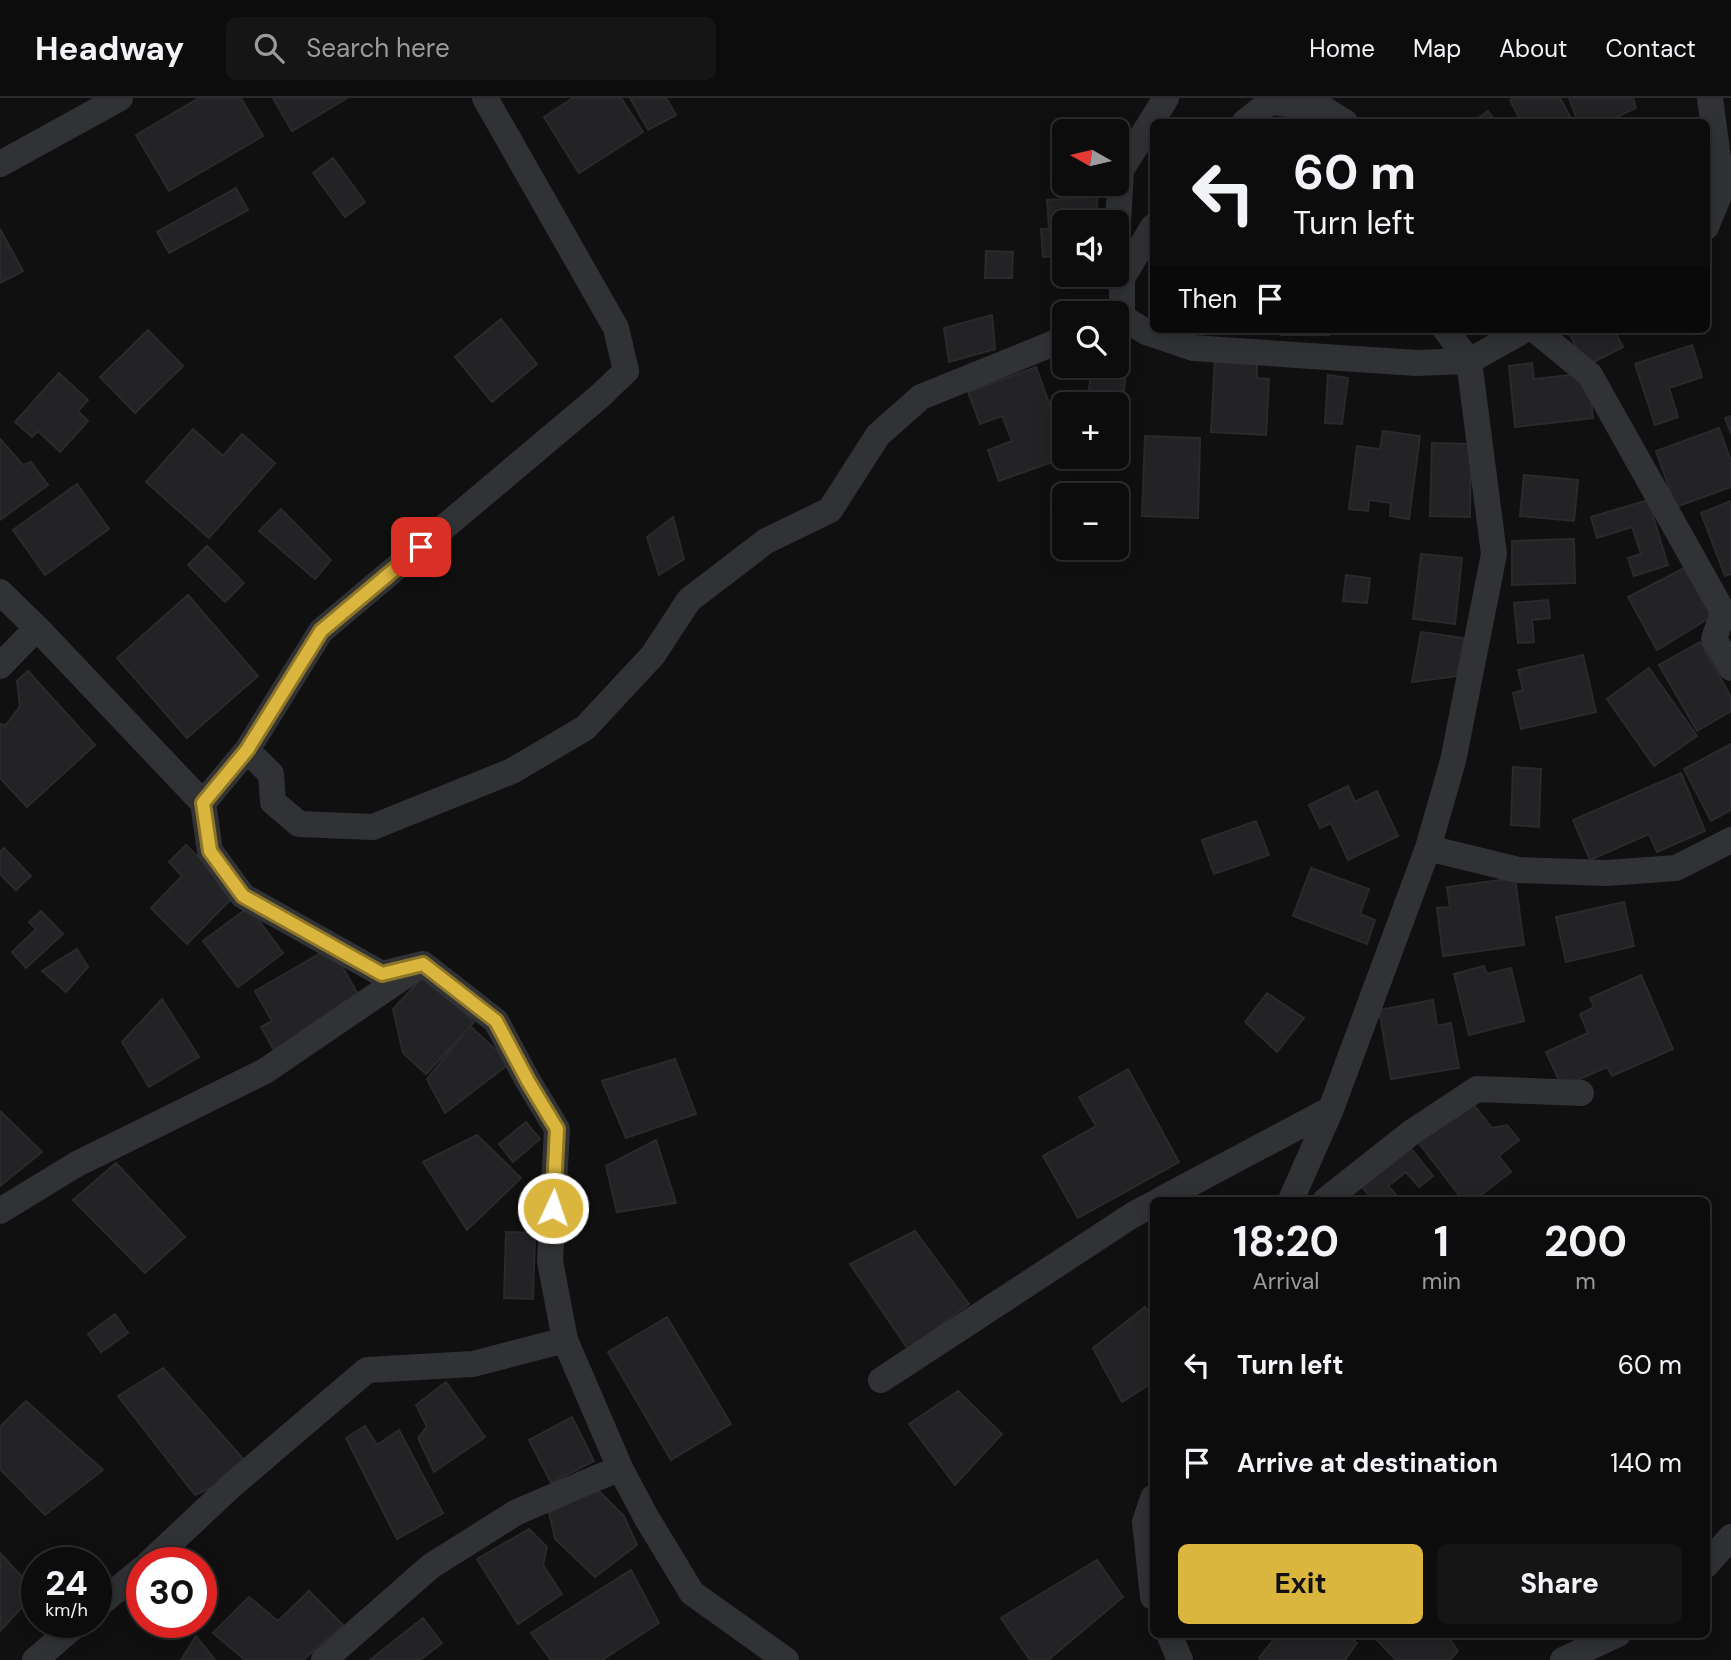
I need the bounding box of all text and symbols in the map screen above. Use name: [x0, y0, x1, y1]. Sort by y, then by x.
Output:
search box: [226, 17, 716, 80]
text: Headway: [35, 27, 184, 70]
icon: search: [250, 29, 288, 67]
text: Search here: [306, 31, 450, 65]
text: Home: [1309, 33, 1375, 64]
text: Map: [1413, 33, 1461, 64]
text: About: [1499, 33, 1568, 64]
text: Contact: [1606, 33, 1696, 64]
north arrow: [1052, 119, 1129, 196]
map controls: [1052, 119, 1129, 560]
text: 60 m: [1293, 140, 1416, 204]
icon: left: [1178, 147, 1269, 238]
text: Turn left: [1293, 202, 1415, 244]
button: sound: [1052, 210, 1129, 287]
icon: arrive: [1251, 280, 1289, 318]
text: Then: [1178, 282, 1237, 316]
button: search: [1052, 301, 1129, 378]
button: +: [1052, 392, 1129, 469]
button: −: [1052, 483, 1129, 560]
pin: [391, 517, 451, 577]
icon: arrive: [402, 528, 440, 566]
position arrow: [516, 1171, 590, 1245]
text: 18:20: [1233, 1214, 1339, 1269]
text: 1: [1434, 1214, 1449, 1269]
text: 200: [1544, 1214, 1627, 1269]
text: Arrival: [1252, 1266, 1319, 1296]
text: min: [1422, 1266, 1461, 1296]
text: m: [1575, 1266, 1596, 1296]
icon: left: [1178, 1346, 1216, 1384]
text: Turn left: [1237, 1348, 1344, 1382]
text: 60 m: [1618, 1348, 1682, 1382]
icon: arrive: [1178, 1444, 1216, 1482]
text: Arrive at destination: [1237, 1446, 1498, 1480]
text: 140 m: [1610, 1446, 1682, 1480]
button: Exit: [1178, 1544, 1423, 1624]
button: Share: [1437, 1544, 1682, 1624]
speed limit sign: 30: [126, 1547, 217, 1638]
text: 24: [45, 1560, 88, 1606]
text: km/h: [45, 1598, 88, 1622]

